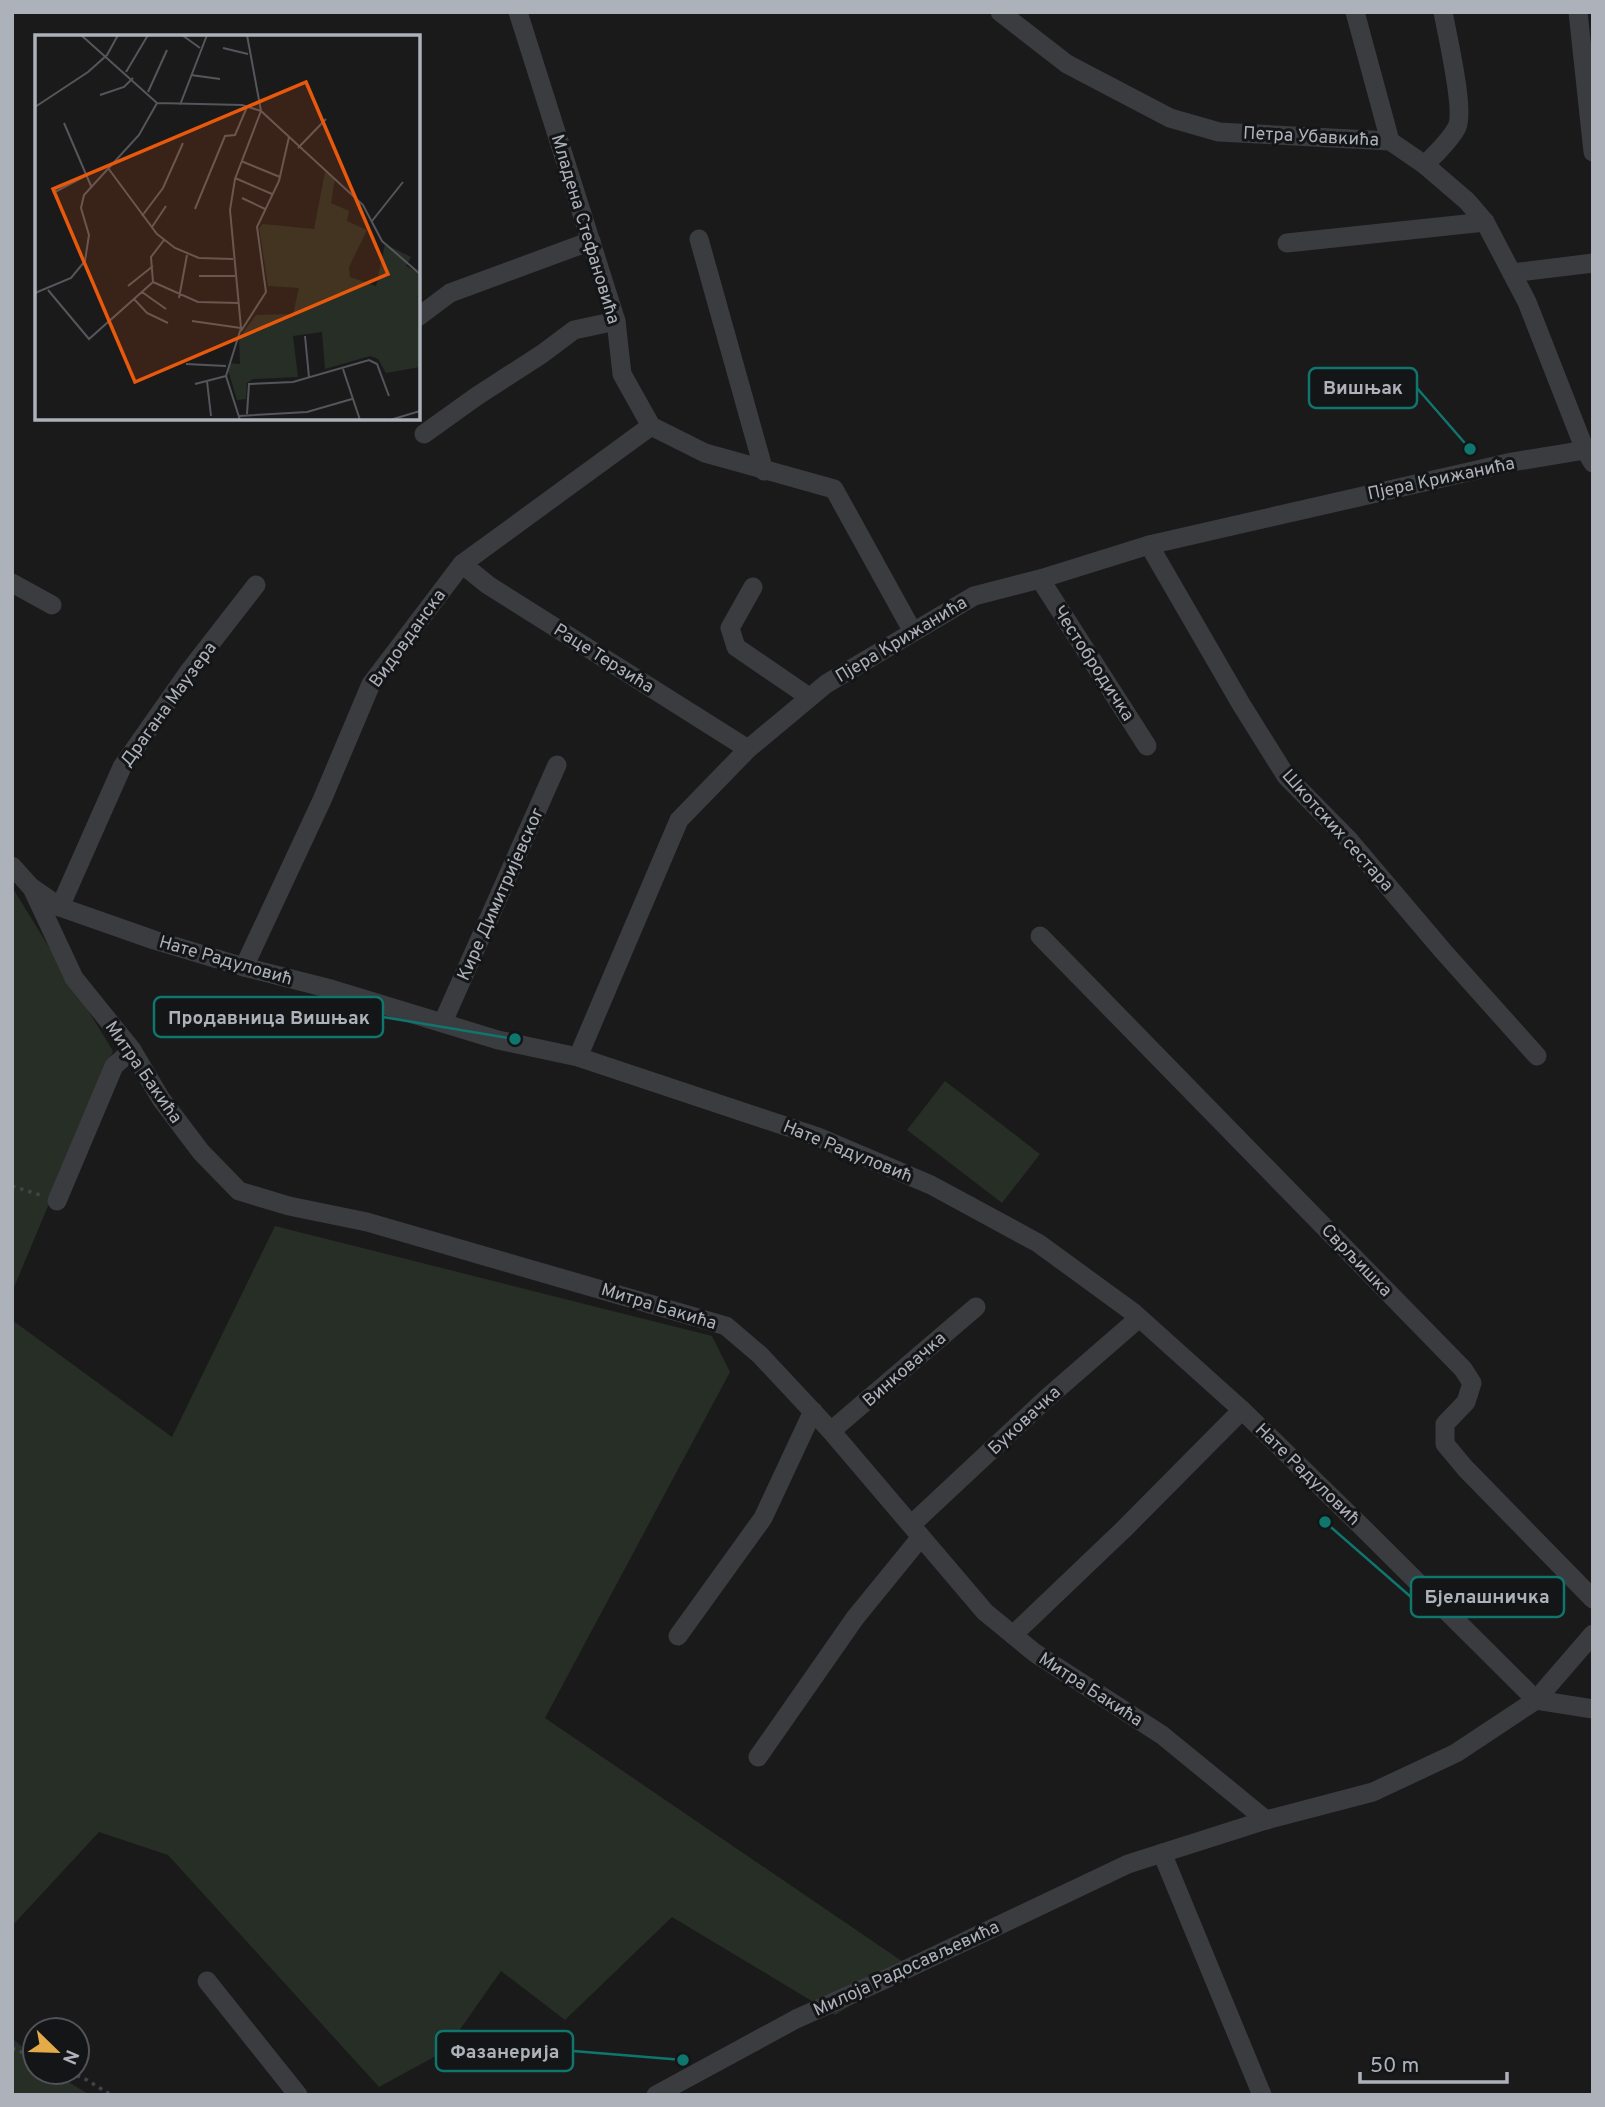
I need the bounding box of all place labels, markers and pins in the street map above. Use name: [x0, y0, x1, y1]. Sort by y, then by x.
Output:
callout: Вишњак: [1309, 368, 1417, 408]
callout: Продавница Вишњак: [154, 997, 383, 1037]
callout: Бјелашничка: [1411, 1577, 1564, 1617]
callout: Фазанерија: [436, 2031, 573, 2071]

